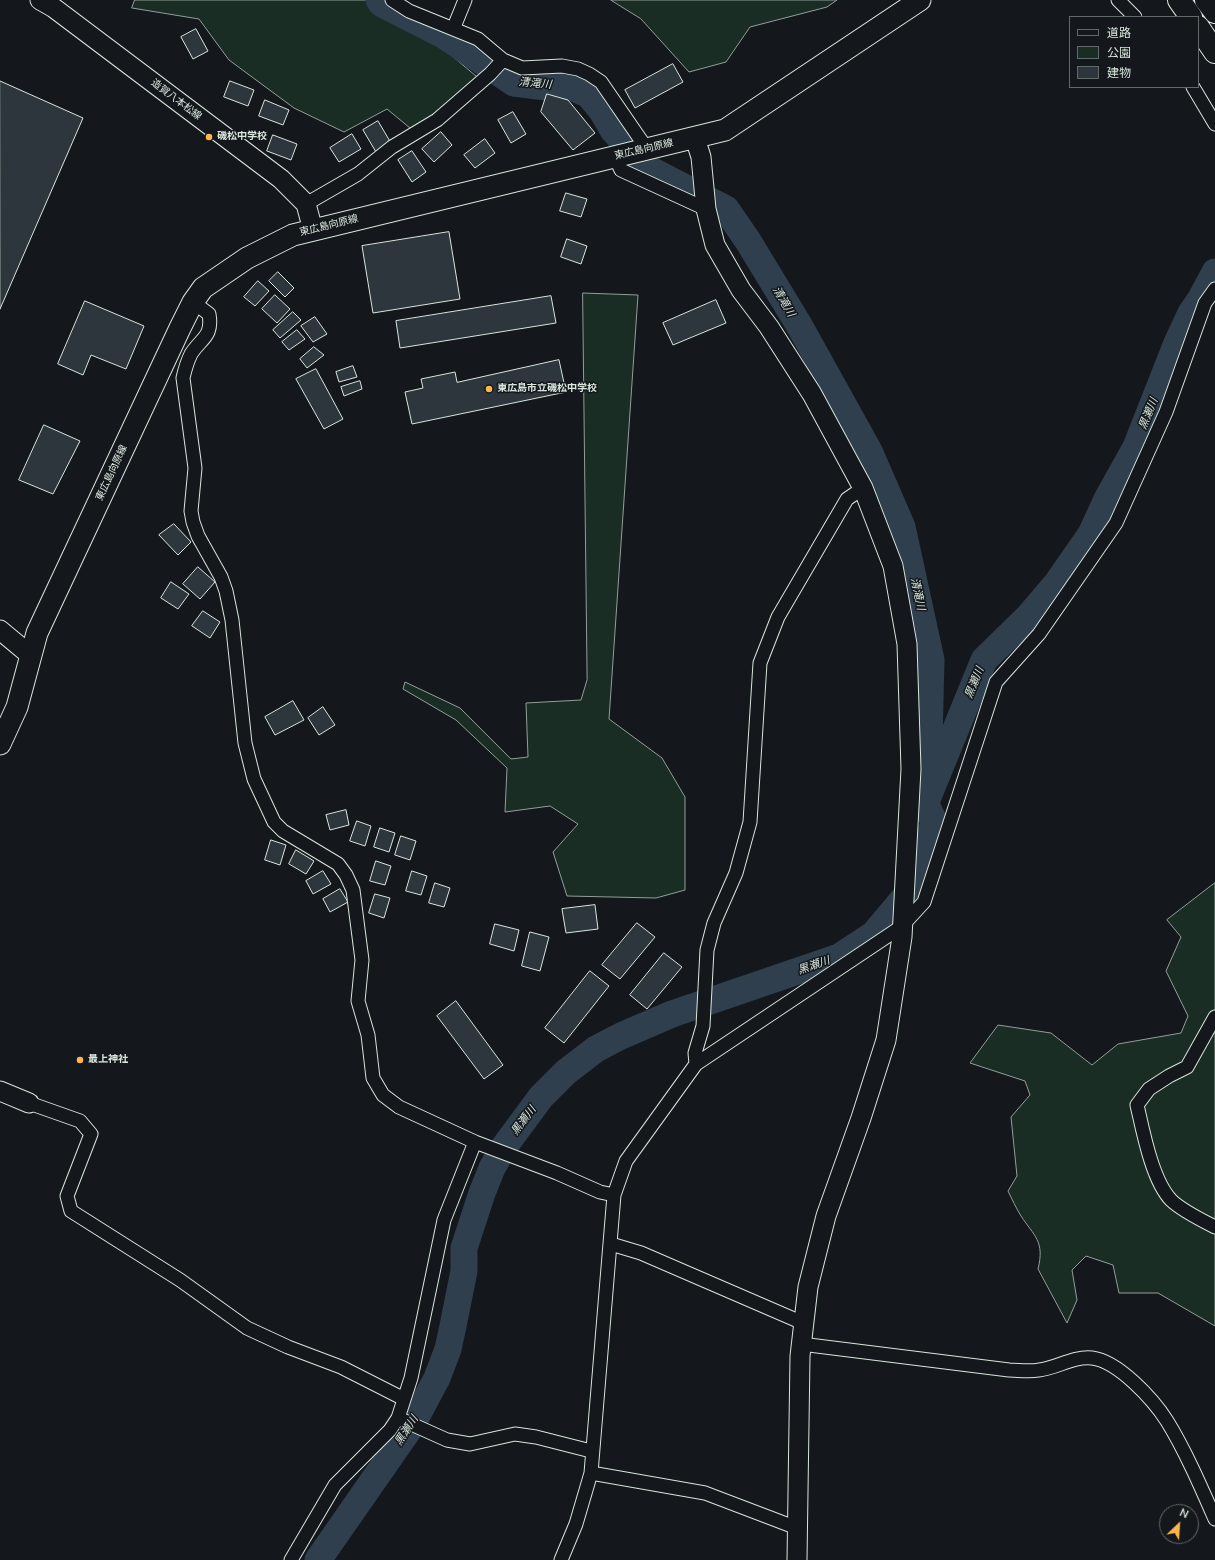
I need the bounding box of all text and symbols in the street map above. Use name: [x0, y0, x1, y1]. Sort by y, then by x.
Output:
legend: [1069, 16, 1199, 88]
text: 道路: [1107, 25, 1131, 41]
text: 公園: [1107, 45, 1131, 61]
text: 建物: [1107, 65, 1131, 81]
water label: 清滝川: [518, 76, 552, 92]
street label: 造賀八本松線: [148, 77, 204, 123]
place label: 磯松中学校: [217, 131, 267, 143]
marker: 磯松中学校: [204, 132, 214, 142]
street label: 東広島向原線: [613, 137, 675, 163]
street label: 東広島向原線: [298, 213, 360, 239]
water label: 清滝川: [769, 284, 797, 320]
place label: 東広島市立磯松中学校: [497, 383, 597, 395]
marker: 東広島市立磯松中学校: [484, 384, 494, 394]
water label: 黒瀬川: [1137, 396, 1161, 432]
street label: 東広島向原線: [94, 443, 130, 503]
water label: 清滝川: [907, 576, 927, 612]
water label: 黒瀬川: [963, 665, 987, 701]
water label: 黒瀬川: [796, 954, 832, 978]
place label: 最上神社: [88, 1054, 128, 1066]
marker: 最上神社: [75, 1055, 85, 1065]
water label: 黒瀬川: [509, 1104, 539, 1138]
water label: 黒瀬川: [392, 1414, 422, 1448]
north arrow: [1159, 1504, 1199, 1544]
text: N: [1177, 1505, 1191, 1522]

